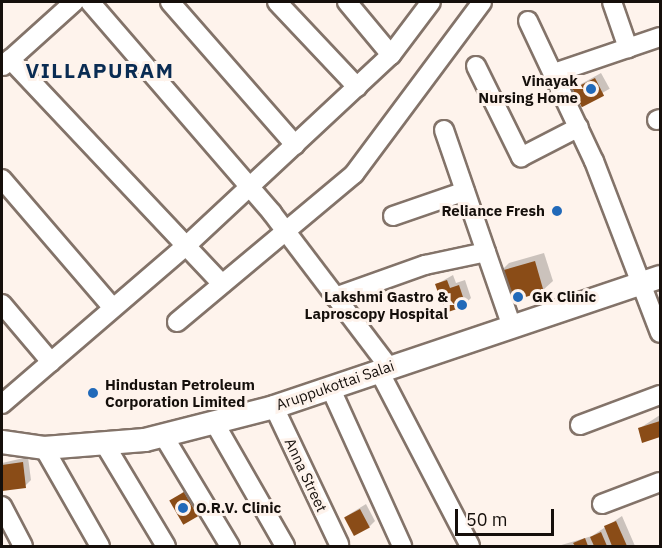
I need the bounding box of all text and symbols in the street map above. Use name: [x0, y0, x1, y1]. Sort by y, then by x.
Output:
district label: VILLAPURAM: [26, 57, 174, 83]
place label: Vinayak Nursing Home: [478, 71, 578, 106]
marker: Vinayak Nursing Home: [582, 80, 600, 98]
place label: Reliance Fresh: [441, 202, 545, 220]
marker: Reliance Fresh: [550, 204, 564, 218]
place label: Lakshmi Gastro & Laproscopy Hospital: [305, 287, 448, 322]
marker: GK Clinic: [509, 288, 527, 306]
place label: GK Clinic: [532, 288, 596, 306]
marker: Lakshmi Gastro & Laproscopy Hospital: [453, 296, 471, 314]
street label: Aruppukottai Salai: [274, 356, 396, 414]
place label: Hindustan Petroleum Corporation Limited: [105, 375, 255, 410]
marker: Hindustan Petroleum Corporation Limited: [86, 386, 100, 400]
street label: Anna Street: [281, 435, 331, 515]
scale bar: [458, 497, 557, 535]
marker: O.R.V. Clinic: [174, 499, 192, 517]
place label: O.R.V. Clinic: [196, 499, 281, 517]
text: 50 m: [466, 508, 508, 531]

